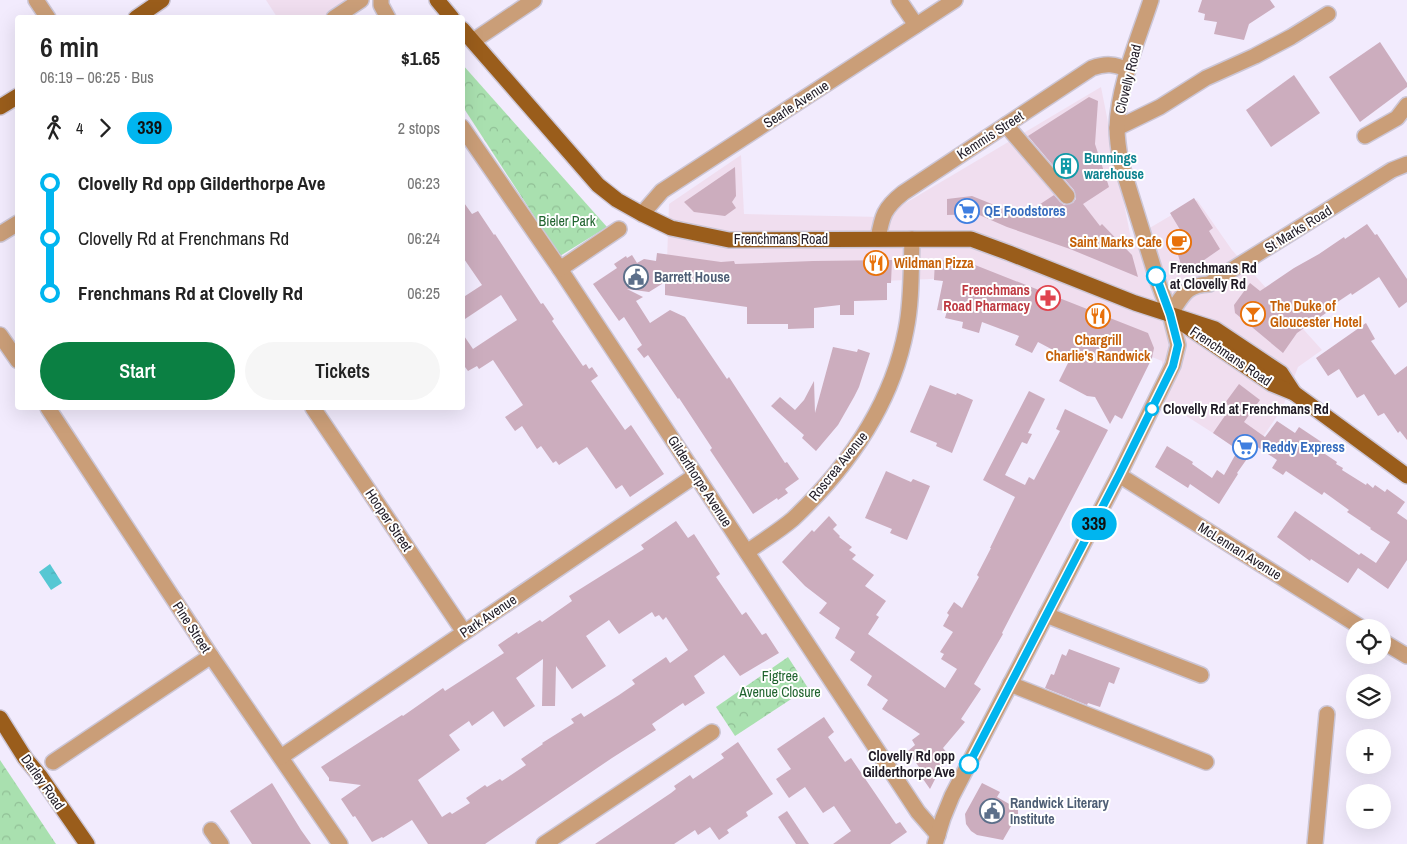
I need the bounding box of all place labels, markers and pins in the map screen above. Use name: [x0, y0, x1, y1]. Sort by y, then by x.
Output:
place label: Bunnings warehouse: [1084, 149, 1144, 183]
building icon: Bunnings warehouse: [1053, 153, 1079, 179]
supermarket icon: QE Foodstores: [954, 198, 980, 224]
place label: QE Foodstores: [984, 202, 1066, 220]
cafe icon: Saint Marks Cafe: [1166, 229, 1192, 255]
place label: Saint Marks Cafe: [1069, 233, 1162, 251]
restaurant icon: Wildman Pizza: [863, 250, 889, 276]
place label: Wildman Pizza: [894, 254, 974, 272]
place label: Frenchmans Rd at Clovelly Rd: [1170, 259, 1257, 293]
public building icon: Barrett House: [623, 264, 649, 290]
marker: Frenchmans Rd at Clovelly Rd: [1146, 266, 1166, 286]
place label: Barrett House: [654, 268, 730, 286]
place label: Frenchmans Road Pharmacy: [943, 281, 1031, 315]
pharmacy icon: Frenchmans Road Pharmacy: [1035, 285, 1061, 311]
place label: The Duke of Gloucester Hotel: [1270, 297, 1362, 331]
bar icon: The Duke of Gloucester Hotel: [1240, 301, 1266, 327]
restaurant icon: Chargrill Charlie's Randwick: [1085, 303, 1111, 329]
place label: Chargrill Charlie's Randwick: [1046, 331, 1151, 365]
place label: Clovelly Rd at Frenchmans Rd: [1163, 400, 1329, 418]
marker: Clovelly Rd at Frenchmans Rd: [1145, 402, 1159, 416]
supermarket icon: Reddy Express: [1232, 434, 1258, 460]
place label: Reddy Express: [1262, 438, 1345, 456]
place label: Clovelly Rd opp Gilderthorpe Ave: [863, 747, 955, 781]
marker: Clovelly Rd opp Gilderthorpe Ave: [959, 754, 979, 774]
place label: Randwick Literary Institute: [1010, 794, 1110, 828]
public building icon: Randwick Literary Institute: [979, 798, 1005, 824]

